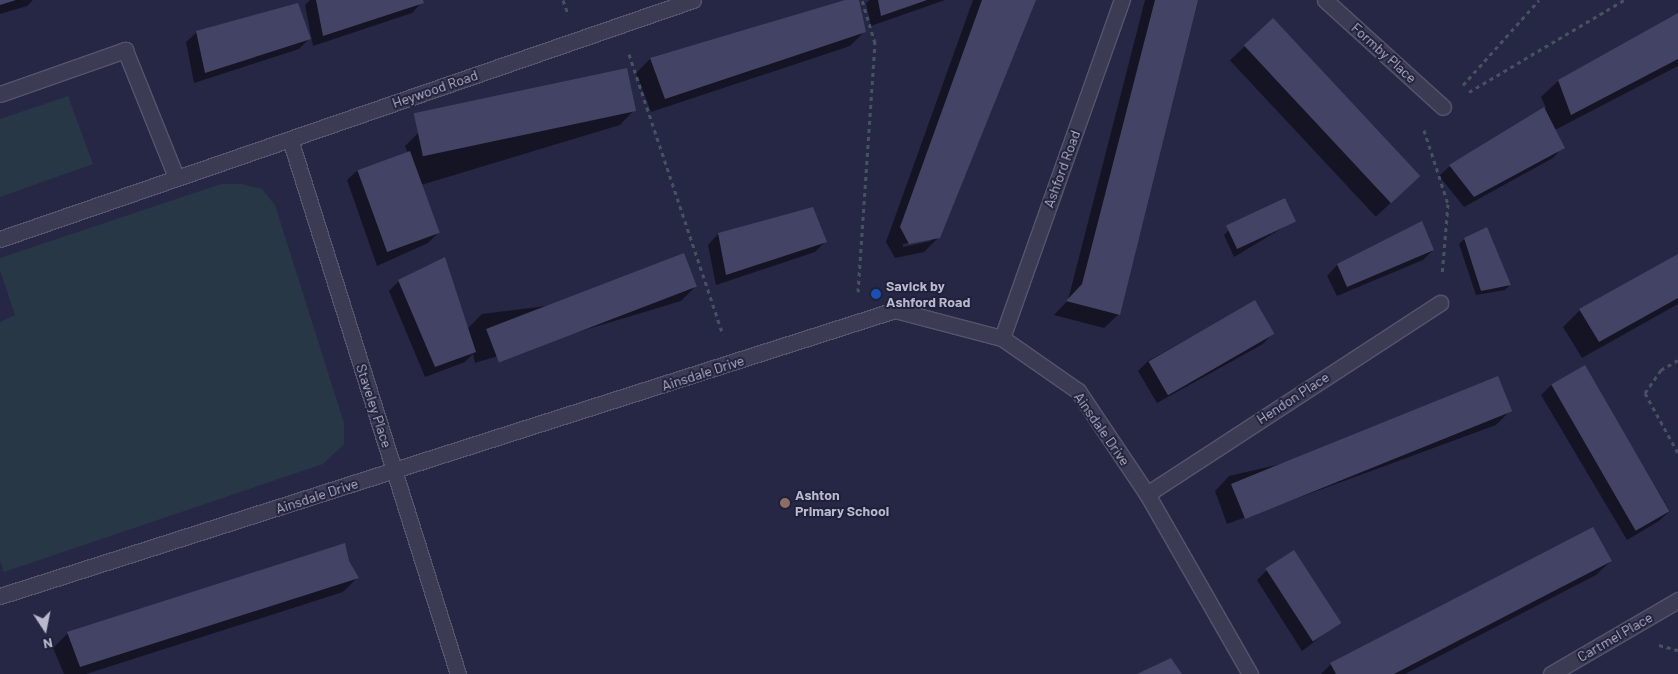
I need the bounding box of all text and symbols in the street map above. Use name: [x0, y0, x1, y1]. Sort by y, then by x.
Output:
street label: Formby Place: [1348, 19, 1420, 87]
street label: Heywood Road: [390, 67, 480, 111]
street label: Ashford Road: [1040, 128, 1084, 210]
place label: Savick by Ashford Road: [886, 278, 970, 310]
marker: Savick by Ashford Road: [870, 288, 882, 300]
street label: Ainsdale Drive: [660, 352, 746, 394]
street label: Staveley Place: [353, 362, 395, 450]
street label: Hendon Place: [1254, 368, 1332, 428]
street label: Ainsdale Drive: [1071, 389, 1133, 469]
street label: Ainsdale Drive: [274, 475, 360, 517]
place label: Ashton Primary School: [795, 487, 889, 520]
marker: Ashton Primary School: [779, 497, 791, 509]
north arrow: [20, 604, 70, 654]
street label: Cartmel Place: [1574, 609, 1656, 665]
text: N: [42, 635, 54, 653]

